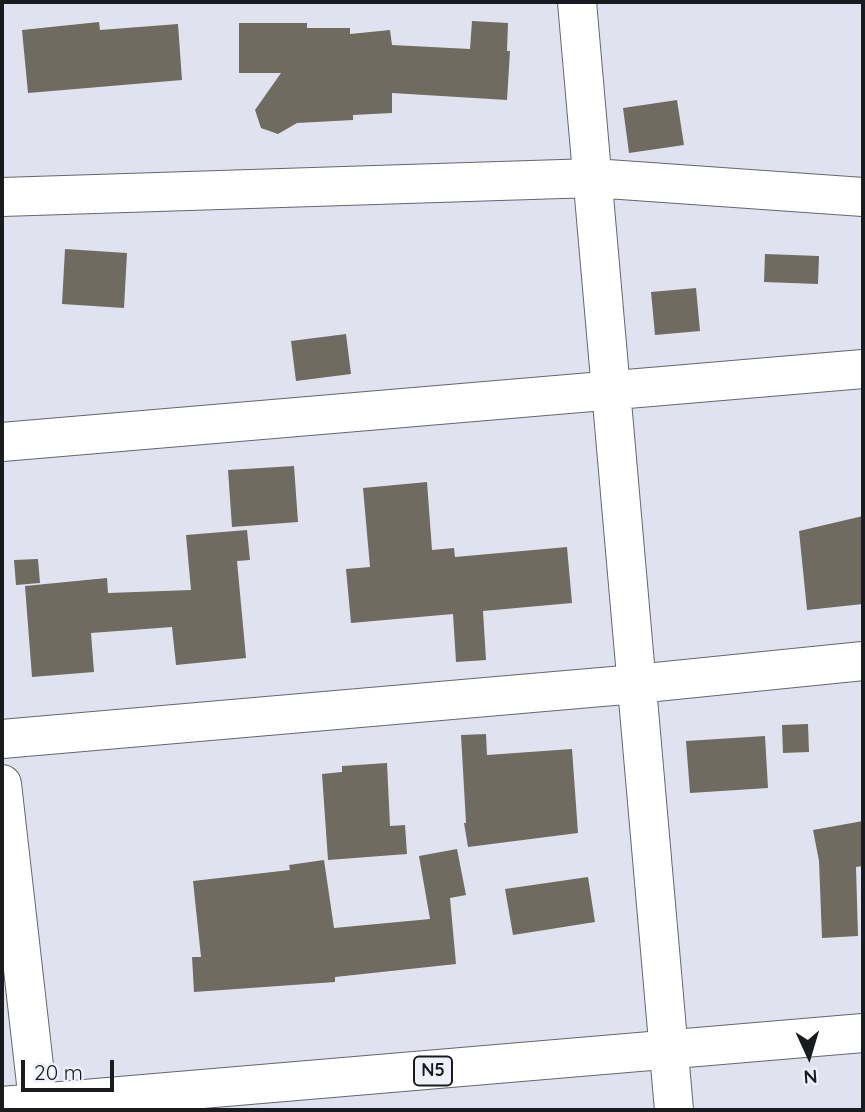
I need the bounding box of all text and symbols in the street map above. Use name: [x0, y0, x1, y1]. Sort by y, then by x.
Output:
north arrow: [774, 1021, 844, 1091]
scale bar: [24, 1046, 117, 1090]
road number: N5: [414, 1056, 452, 1086]
text: 20 m: [34, 1059, 83, 1085]
text: N: [803, 1064, 818, 1089]

